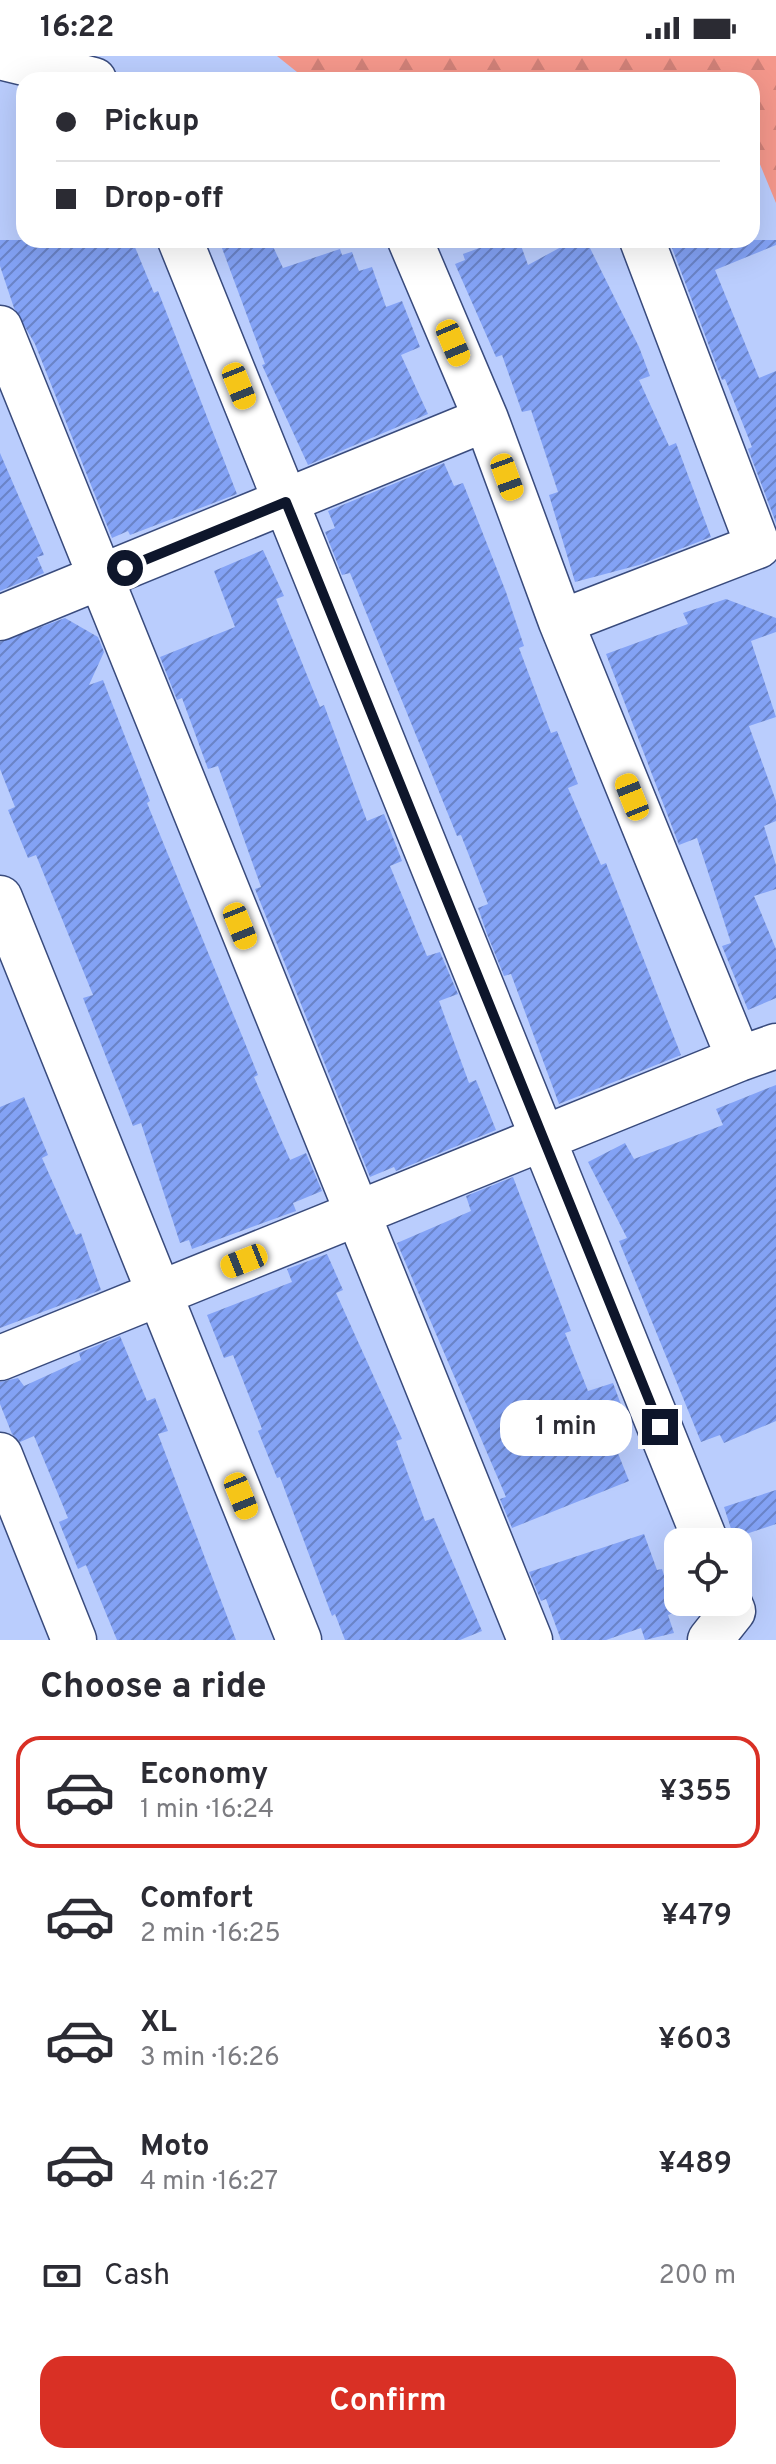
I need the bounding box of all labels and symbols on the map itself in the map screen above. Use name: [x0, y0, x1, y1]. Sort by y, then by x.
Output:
car: [433, 316, 473, 370]
car: [219, 359, 259, 413]
car: [488, 450, 526, 504]
route start: [107, 550, 143, 586]
car: [612, 770, 652, 824]
car: [220, 899, 260, 953]
car: [217, 1241, 271, 1281]
callout: 1 min: [500, 1399, 632, 1455]
route end: [642, 1409, 678, 1445]
car: [221, 1469, 261, 1523]

